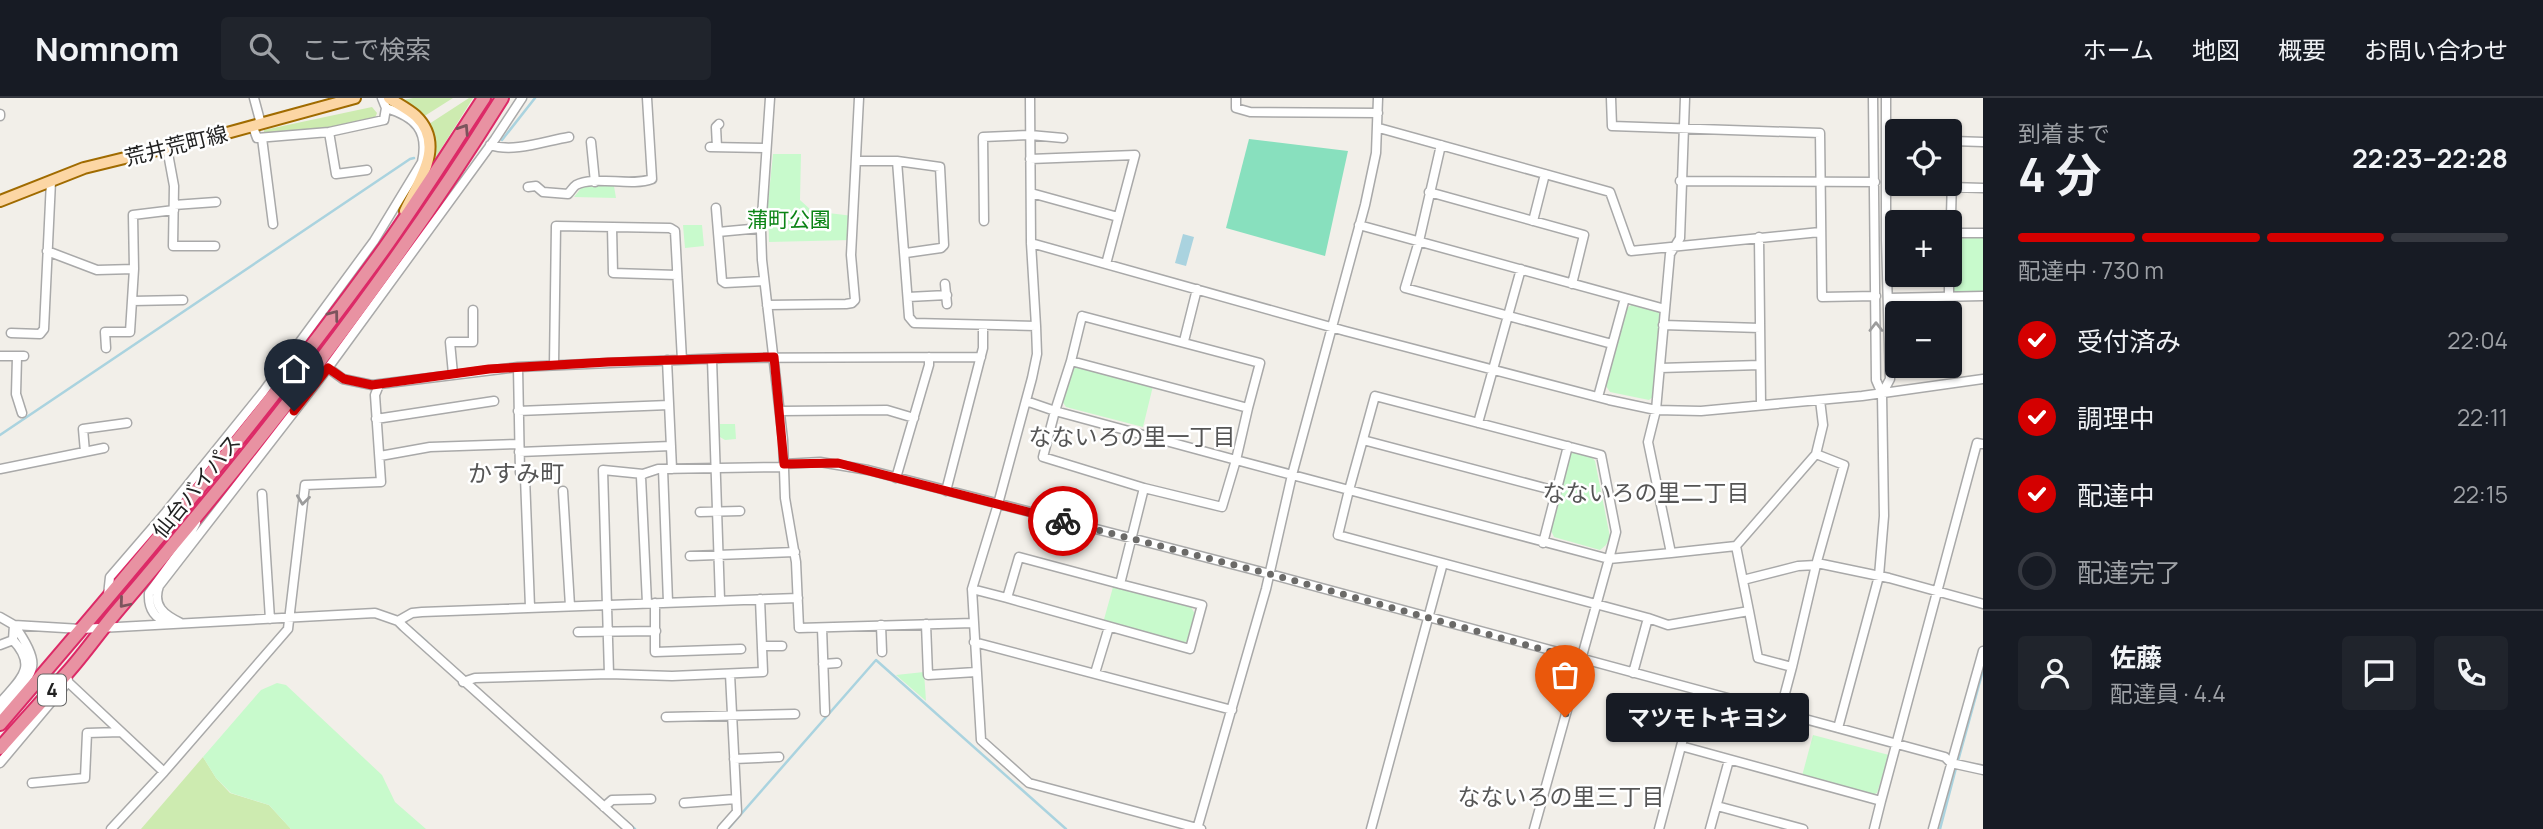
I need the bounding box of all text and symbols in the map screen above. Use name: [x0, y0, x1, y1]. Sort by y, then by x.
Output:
search box: [221, 17, 711, 80]
text: Nomnom: [35, 26, 179, 71]
icon: search: [245, 29, 283, 67]
text: ここで検索: [301, 31, 431, 67]
text: ホーム: [2083, 33, 2154, 66]
text: 地図: [2192, 33, 2240, 66]
text: 概要: [2278, 33, 2326, 66]
text: お問い合わせ: [2364, 33, 2508, 66]
text: 到着まで: [2018, 117, 2110, 149]
street label: 荒井荒町線: [122, 119, 230, 171]
map controls: [1885, 119, 1962, 378]
button: locate: [1885, 119, 1962, 196]
one-way arrow: [456, 123, 469, 136]
text: 22:23–22:28: [2352, 140, 2508, 176]
text: 4 分: [2018, 143, 2101, 206]
park label: 蒲町公園: [747, 205, 831, 233]
button: +: [1885, 210, 1962, 287]
text: 配達中 · 730 m: [2018, 254, 2164, 286]
button: −: [1885, 301, 1962, 378]
one-way arrow: [326, 310, 339, 323]
icon: check: [2018, 321, 2056, 359]
one-way arrow: [1868, 322, 1884, 332]
text: 受付済み: [2077, 323, 2181, 359]
text: 22:04: [2447, 324, 2508, 356]
pin: [264, 339, 324, 411]
icon: home: [275, 350, 313, 388]
icon: check: [2018, 398, 2056, 436]
text: 調理中: [2077, 400, 2155, 436]
text: 22:11: [2457, 401, 2508, 433]
district label: なないろの里一丁目: [1029, 420, 1236, 452]
street label: 仙台バイパス: [146, 428, 246, 544]
district label: かすみ町: [468, 456, 564, 489]
icon: check: [2018, 475, 2056, 513]
district label: なないろの里二丁目: [1543, 476, 1750, 508]
text: 配達中: [2077, 477, 2155, 513]
text: 22:15: [2453, 478, 2508, 510]
courier: [1028, 486, 1098, 556]
one-way arrow: [295, 495, 310, 506]
icon: bike: [1044, 502, 1082, 540]
text: 配達完了: [2077, 554, 2181, 590]
one-way arrow: [120, 595, 132, 608]
button: person: [2018, 636, 2092, 710]
button: chat: [2342, 636, 2416, 710]
button: phone: [2434, 636, 2508, 710]
text: 佐藤: [2110, 639, 2162, 675]
pin: [1535, 645, 1595, 717]
icon: bag: [1546, 656, 1584, 694]
road number: 4: [38, 674, 66, 706]
text: 配達員 · 4.4: [2110, 677, 2226, 709]
callout: マツモトキヨシ: [1607, 692, 1810, 742]
text: マツモトキヨシ: [1627, 701, 1788, 733]
district label: なないろの里三丁目: [1458, 780, 1665, 812]

